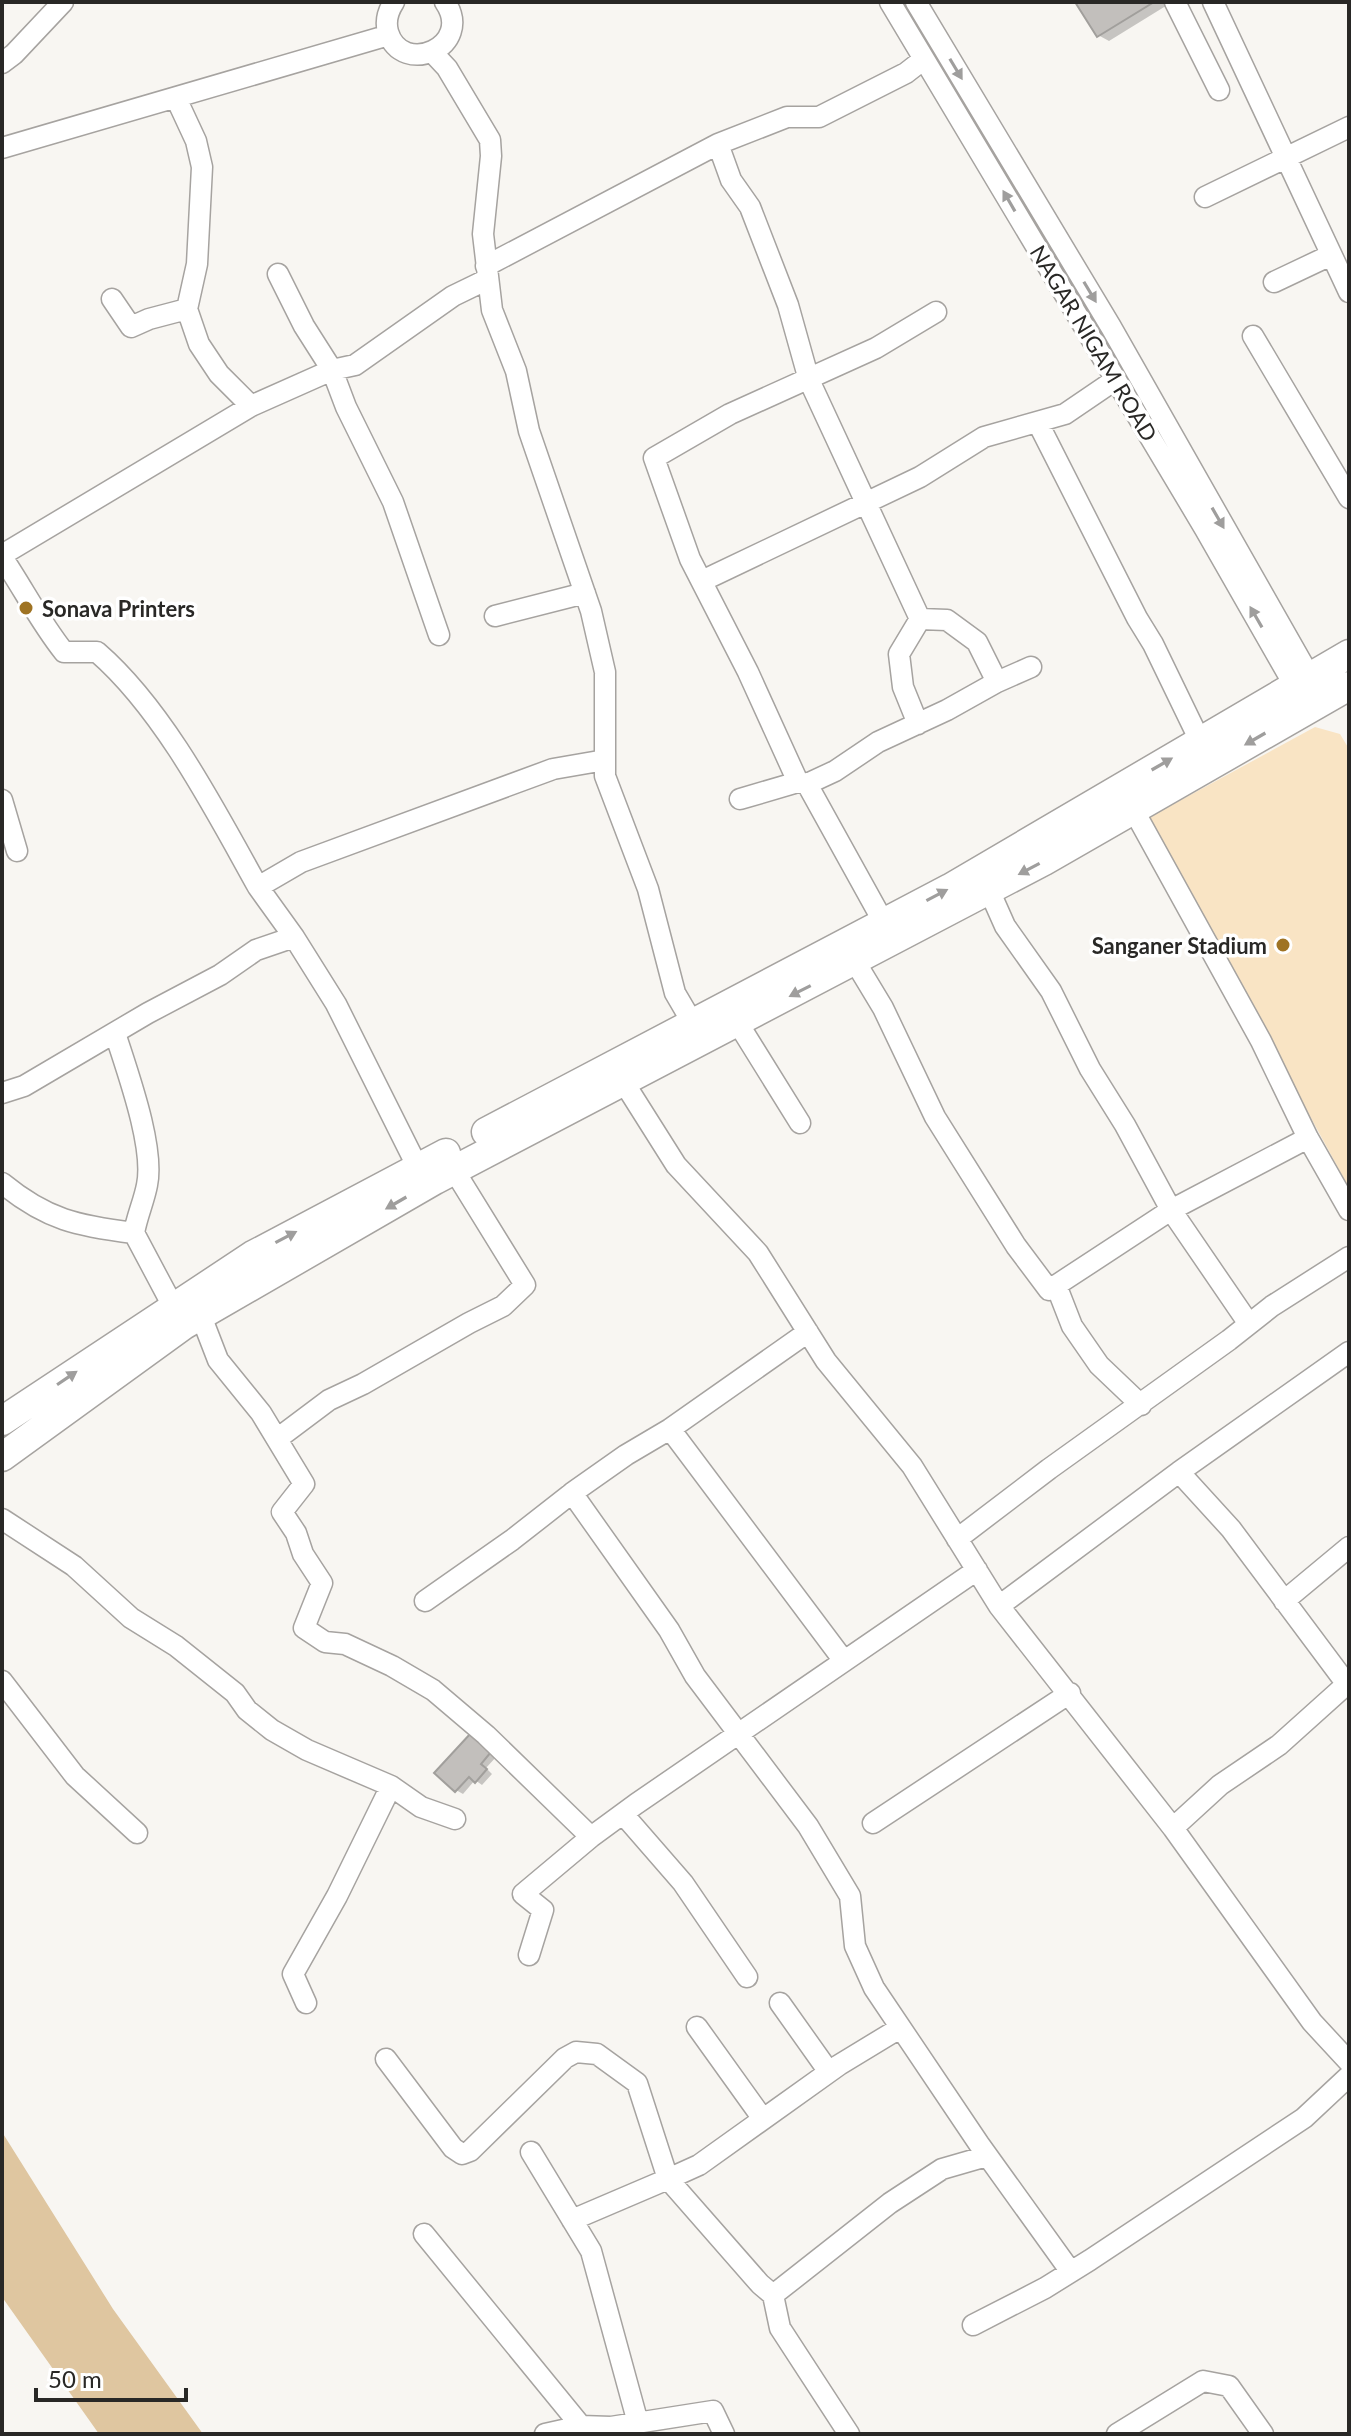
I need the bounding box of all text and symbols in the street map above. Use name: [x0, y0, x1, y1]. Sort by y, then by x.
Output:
one-way arrow: [949, 58, 963, 80]
one-way arrow: [1003, 190, 1017, 212]
street label: NAGAR NIGAM ROAD: [1025, 240, 1163, 446]
one-way arrow: [1082, 281, 1096, 303]
one-way arrow: [1211, 507, 1225, 529]
place label: Sonava Printers: [42, 595, 195, 622]
marker: Sonava Printers: [17, 599, 35, 617]
one-way arrow: [1249, 606, 1263, 629]
one-way arrow: [1244, 732, 1266, 746]
one-way arrow: [1150, 757, 1173, 771]
one-way arrow: [1018, 862, 1041, 875]
one-way arrow: [926, 889, 949, 902]
place label: Sanganer Stadium: [1092, 932, 1267, 959]
marker: Sanganer Stadium: [1274, 936, 1292, 954]
one-way arrow: [788, 984, 811, 997]
one-way arrow: [385, 1196, 407, 1210]
one-way arrow: [274, 1231, 297, 1244]
one-way arrow: [56, 1371, 78, 1386]
scale bar: [36, 2352, 186, 2402]
text: 50 m: [48, 2364, 102, 2393]

